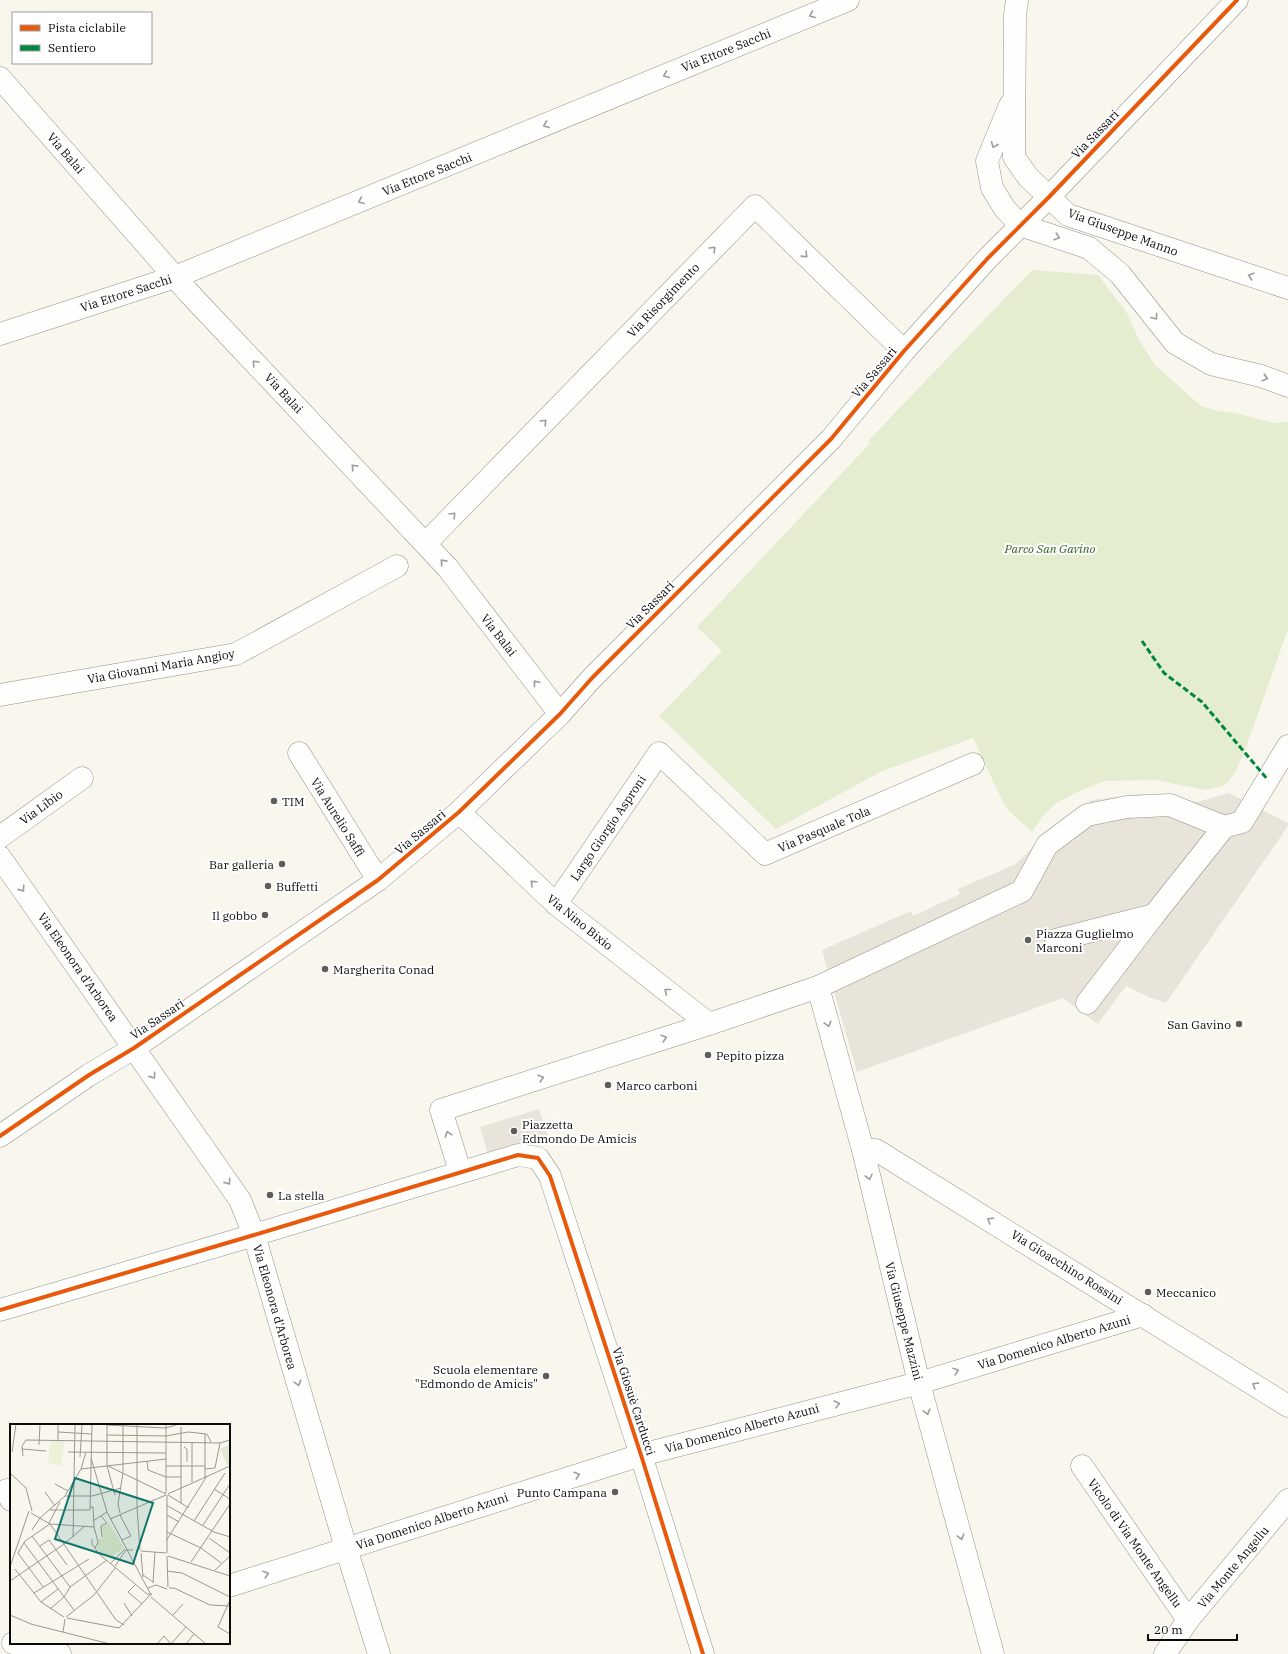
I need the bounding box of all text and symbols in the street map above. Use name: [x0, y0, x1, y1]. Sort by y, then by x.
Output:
one-way arrow: [809, 10, 817, 18]
legend: [12, 12, 152, 64]
text: Pista ciclabile: [48, 20, 126, 35]
street label: Via Ettore Sacchi: [679, 25, 773, 75]
text: Sentiero: [48, 40, 96, 55]
one-way arrow: [663, 70, 671, 78]
street label: Via Sassari: [1068, 106, 1122, 161]
one-way arrow: [542, 120, 549, 128]
street label: Via Balai: [44, 129, 88, 177]
one-way arrow: [990, 142, 998, 149]
street label: Via Ettore Sacchi: [380, 149, 474, 199]
one-way arrow: [358, 196, 366, 204]
street label: Via Giuseppe Manno: [1066, 205, 1180, 259]
one-way arrow: [1054, 232, 1061, 241]
one-way arrow: [708, 246, 716, 254]
one-way arrow: [800, 250, 808, 258]
street label: Via Risorgimento: [624, 260, 702, 340]
street label: Via Ettore Sacchi: [78, 271, 174, 315]
one-way arrow: [1248, 272, 1255, 281]
one-way arrow: [1150, 313, 1157, 320]
street label: Via Sassari: [848, 343, 900, 400]
one-way arrow: [252, 360, 260, 368]
street label: Via Balai: [262, 370, 306, 416]
one-way arrow: [1261, 373, 1268, 382]
one-way arrow: [539, 419, 547, 427]
one-way arrow: [351, 464, 359, 472]
one-way arrow: [448, 513, 455, 520]
park label: Parco San Gavino: [1004, 541, 1096, 556]
one-way arrow: [440, 559, 448, 567]
street label: Via Sassari: [623, 578, 677, 632]
street label: Via Balai: [478, 611, 520, 659]
street label: Via Giovanni Maria Angioy: [86, 646, 236, 686]
one-way arrow: [534, 680, 541, 687]
street label: Largo Giorgio Asproni: [567, 772, 649, 884]
street label: Via Aurelio Saffi: [308, 775, 368, 860]
street label: Via Libio: [17, 786, 66, 828]
place label: TIM: [282, 794, 304, 809]
marker: TIM: [269, 796, 279, 806]
street label: Via Pasquale Tola: [776, 803, 873, 855]
street label: Via Sassari: [392, 806, 449, 858]
place label: Bar galleria: [209, 857, 274, 872]
marker: Bar galleria: [277, 859, 287, 869]
place label: Buffetti: [276, 879, 318, 894]
one-way arrow: [530, 880, 538, 888]
marker: Buffetti: [263, 881, 273, 891]
one-way arrow: [17, 885, 25, 892]
street label: Via Nino Bixio: [544, 891, 616, 953]
place label: Il gobbo: [212, 908, 257, 923]
street label: Via Eleonora d'Arborea: [35, 910, 122, 1025]
marker: Il gobbo: [260, 910, 270, 920]
place label: Piazza Guglielmo Marconi: [1036, 926, 1134, 955]
marker: Piazza Guglielmo Marconi: [1023, 935, 1033, 945]
place label: Margherita Conad: [333, 962, 434, 977]
marker: Margherita Conad: [320, 964, 330, 974]
one-way arrow: [665, 989, 672, 996]
street label: Via Sassari: [127, 995, 187, 1042]
place label: San Gavino: [1167, 1017, 1231, 1032]
marker: San Gavino: [1234, 1019, 1244, 1029]
one-way arrow: [823, 1020, 832, 1027]
one-way arrow: [661, 1034, 668, 1043]
place label: Pepito pizza: [716, 1048, 785, 1063]
marker: Pepito pizza: [703, 1050, 713, 1060]
one-way arrow: [149, 1071, 156, 1078]
one-way arrow: [537, 1074, 544, 1083]
place label: Marco carboni: [616, 1078, 698, 1093]
marker: Marco carboni: [603, 1080, 613, 1090]
place label: Piazzetta Edmondo De Amicis: [522, 1117, 637, 1146]
marker: Piazzetta Edmondo De Amicis: [509, 1126, 519, 1136]
one-way arrow: [444, 1131, 453, 1138]
one-way arrow: [865, 1174, 873, 1180]
one-way arrow: [223, 1178, 231, 1185]
place label: La stella: [278, 1188, 325, 1203]
marker: La stella: [265, 1190, 275, 1200]
one-way arrow: [987, 1217, 994, 1225]
street label: Via Gioacchino Rossini: [1008, 1226, 1126, 1308]
street label: Via Eleonora d'Arborea: [250, 1243, 300, 1372]
street label: Via Giuseppe Mazzini: [882, 1260, 926, 1382]
place label: Meccanico: [1156, 1285, 1216, 1300]
marker: Meccanico: [1143, 1287, 1153, 1297]
street label: Via Domenico Alberto Azuni: [976, 1312, 1132, 1372]
street label: Via Giosuè Carducci: [609, 1345, 659, 1457]
place label: Scuola elementare "Edmondo de Amicis": [415, 1362, 538, 1391]
one-way arrow: [952, 1367, 959, 1376]
marker: Scuola elementare "Edmondo de Amicis": [541, 1371, 551, 1381]
one-way arrow: [293, 1380, 302, 1387]
one-way arrow: [1252, 1383, 1259, 1390]
street label: Via Domenico Alberto Azuni: [663, 1400, 821, 1456]
one-way arrow: [833, 1400, 840, 1409]
one-way arrow: [922, 1408, 931, 1415]
inset map: [10, 1424, 230, 1644]
one-way arrow: [573, 1471, 580, 1480]
street label: Vicolo di Via Monte Angellu: [1085, 1476, 1186, 1611]
place label: Punto Campana: [517, 1485, 607, 1500]
marker: Punto Campana: [610, 1487, 620, 1497]
street label: Via Domenico Alberto Azuni: [354, 1489, 510, 1553]
street label: Via Monte Angellu: [1194, 1522, 1272, 1611]
one-way arrow: [956, 1533, 965, 1540]
one-way arrow: [262, 1570, 269, 1579]
scale bar: [1148, 1616, 1237, 1642]
text: 20 m: [1154, 1622, 1183, 1637]

